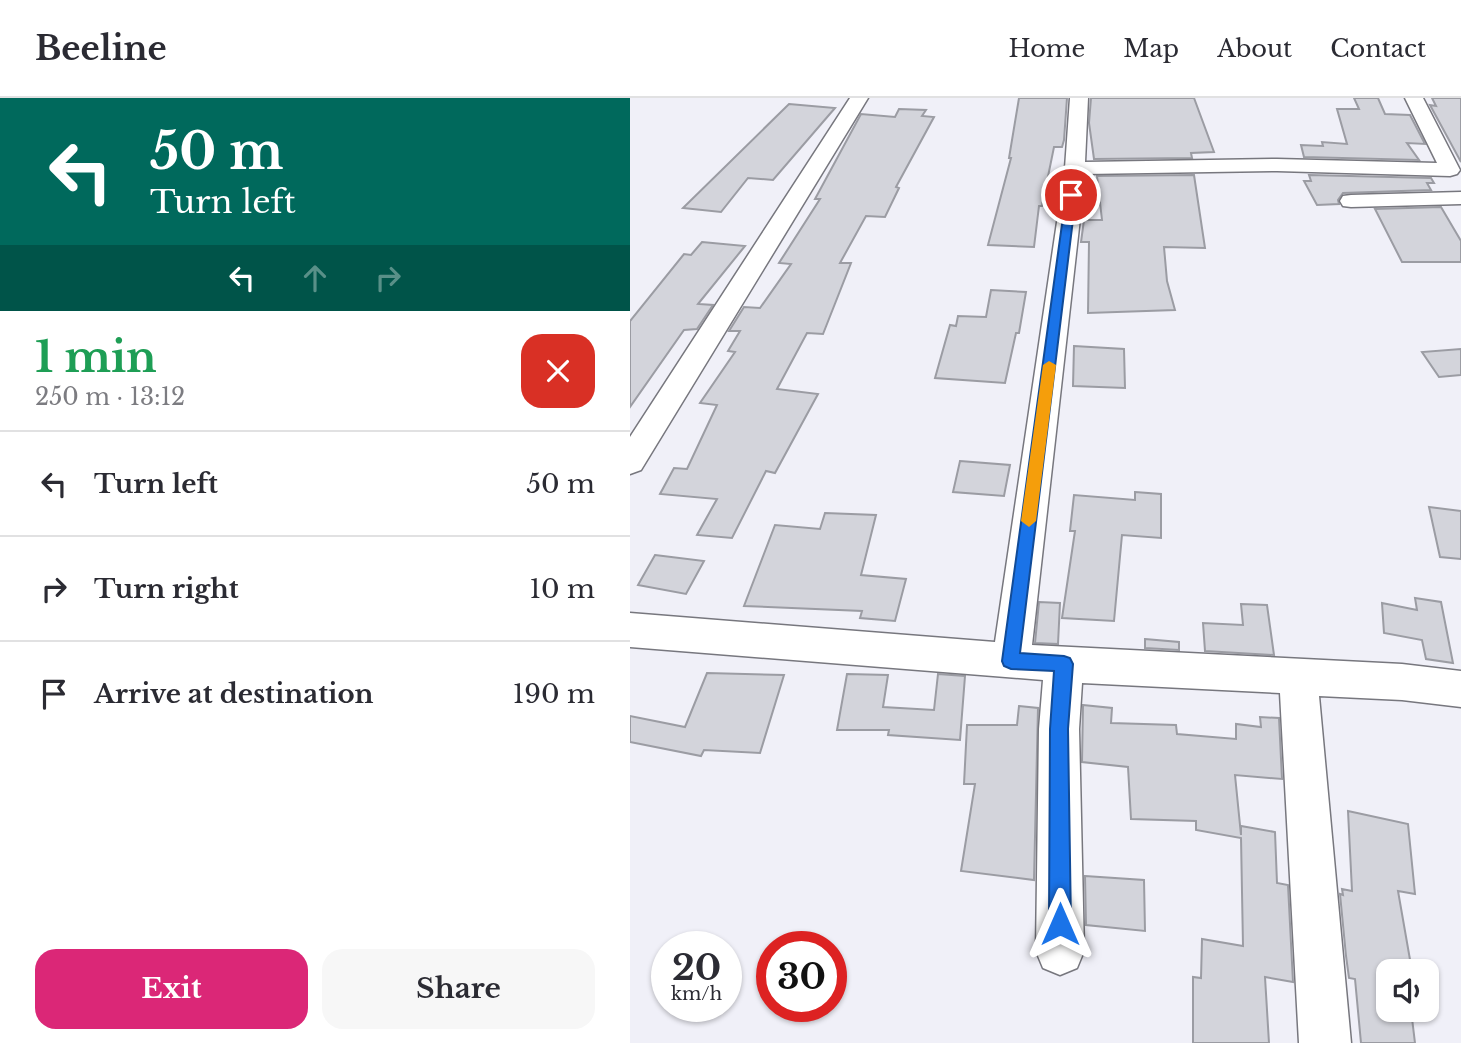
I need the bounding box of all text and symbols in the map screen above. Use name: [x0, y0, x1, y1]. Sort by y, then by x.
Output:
text: Beeline: [35, 28, 167, 69]
text: Home: [1009, 34, 1085, 63]
text: Map: [1123, 34, 1179, 63]
text: About: [1217, 34, 1292, 63]
text: Contact: [1330, 34, 1426, 63]
text: 50 m: [150, 121, 283, 182]
icon: left: [35, 126, 126, 217]
pin: [1041, 165, 1101, 225]
icon: arrive: [1052, 176, 1090, 214]
text: Turn left: [150, 182, 296, 222]
icon: left: [223, 259, 261, 297]
icon: ahead: [296, 259, 334, 297]
icon: right: [369, 259, 407, 297]
text: 1 min: [35, 331, 157, 383]
button: close: [521, 334, 595, 408]
text: 250 m · 13:12: [35, 383, 185, 411]
icon: left: [35, 465, 73, 503]
text: Turn left: [94, 468, 218, 500]
text: 50 m: [526, 468, 595, 500]
icon: right: [35, 570, 73, 608]
text: Turn right: [94, 573, 239, 605]
text: 10 m: [529, 573, 595, 605]
icon: arrive: [35, 675, 73, 713]
text: Arrive at destination: [94, 678, 374, 710]
text: 190 m: [513, 678, 595, 710]
position arrow: [1023, 887, 1097, 961]
speed limit sign: 30: [756, 931, 847, 1022]
text: 20: [672, 946, 721, 989]
button: Exit: [35, 949, 308, 1029]
button: Share: [322, 949, 595, 1029]
map controls: [1376, 959, 1439, 1022]
button: sound: [1376, 959, 1439, 1022]
text: km/h: [671, 983, 722, 1005]

